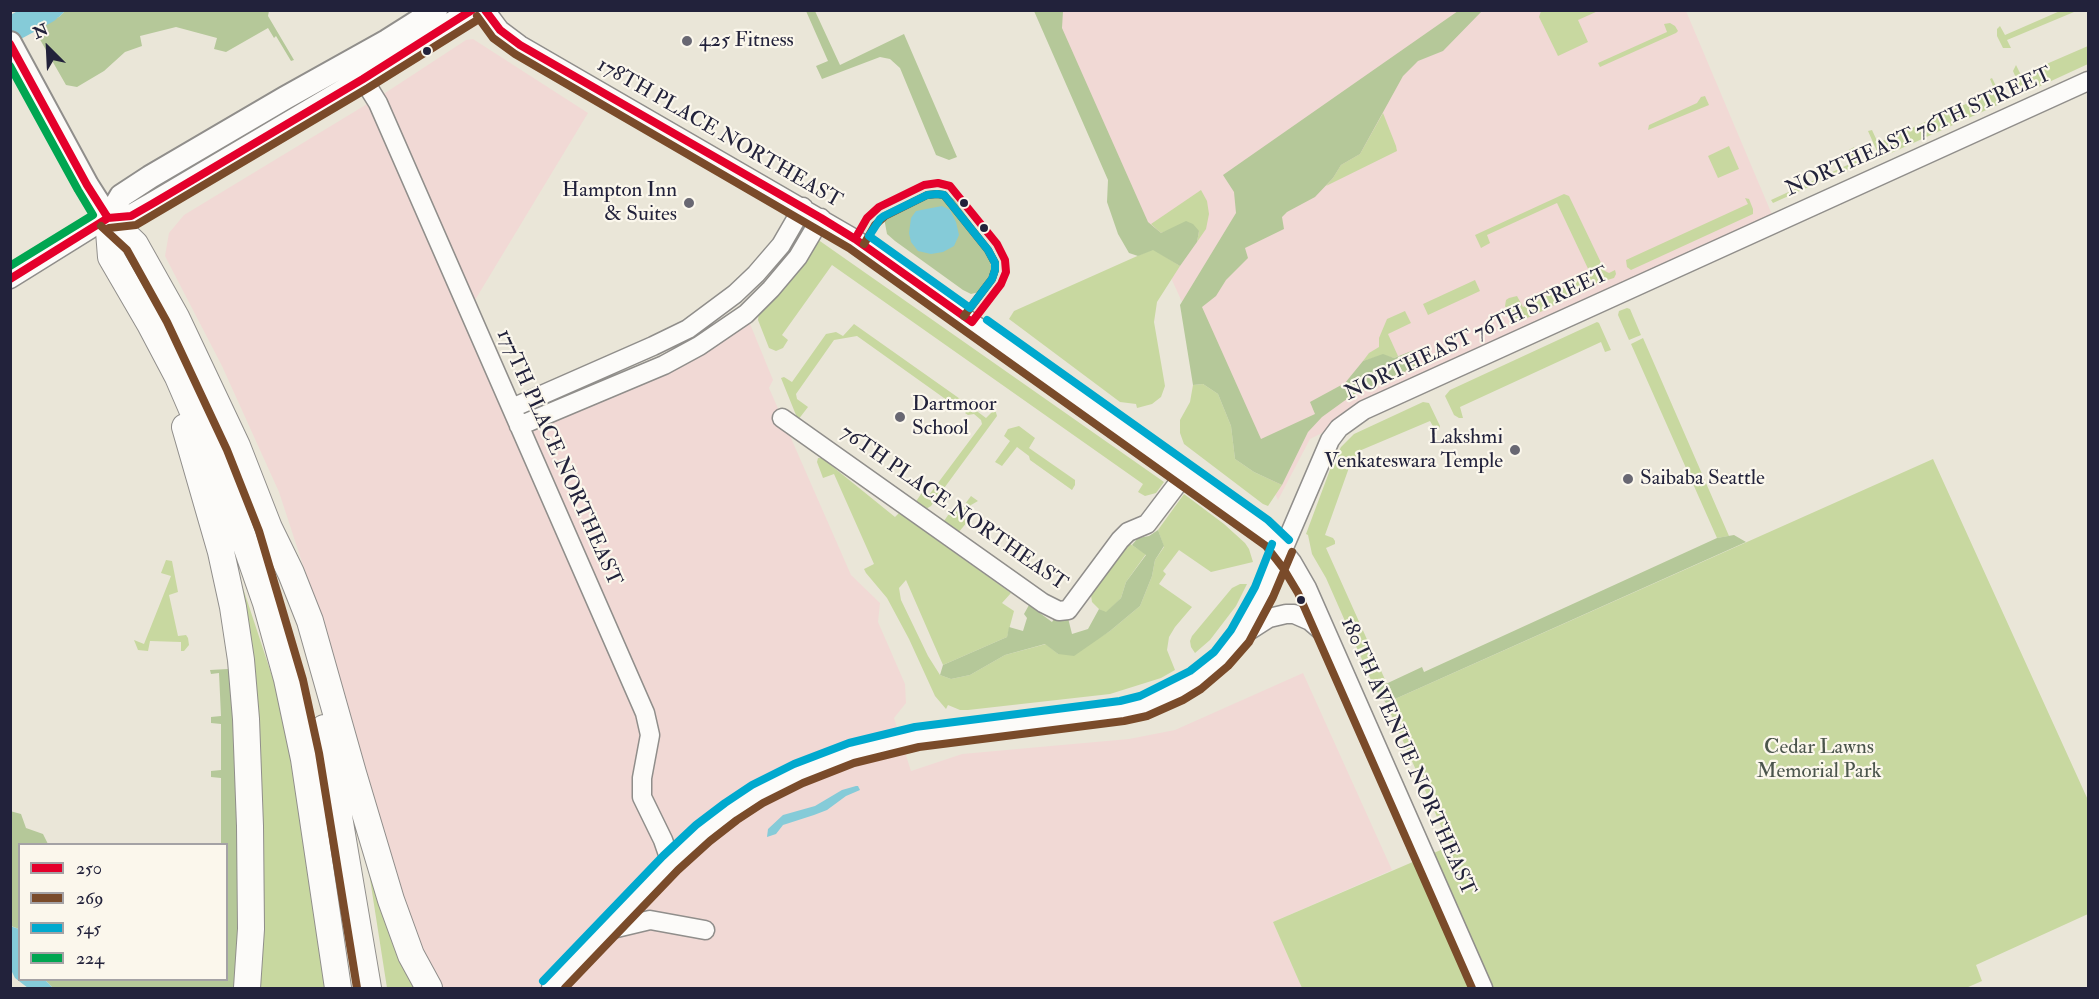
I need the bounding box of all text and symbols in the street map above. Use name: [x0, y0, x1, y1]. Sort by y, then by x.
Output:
north arrow: [18, 18, 78, 78]
text: N: [30, 20, 51, 44]
place label: 425 Fitness: [699, 28, 794, 54]
marker: 425 Fitness: [680, 34, 694, 48]
unlabelled marker: [421, 45, 433, 57]
street label: 178TH PLACE NORTHEAST: [592, 53, 846, 215]
street label: NORTHEAST 76TH STREET: [1782, 63, 2056, 203]
place label: Hampton Inn & Suites: [562, 178, 677, 228]
marker: Hampton Inn & Suites: [682, 196, 696, 210]
unlabelled marker: [958, 197, 970, 209]
unlabelled marker: [978, 222, 990, 234]
street label: NORTHEAST 76TH STREET: [1341, 263, 1613, 407]
street label: 177TH PLACE NORTHEAST: [490, 326, 626, 590]
place label: Dartmoor School: [912, 392, 997, 442]
marker: Dartmoor School: [893, 410, 907, 424]
street label: 76TH PLACE NORTHEAST: [834, 421, 1072, 597]
place label: Lakshmi Venkateswara Temple: [1324, 425, 1503, 475]
marker: Lakshmi Venkateswara Temple: [1508, 443, 1522, 457]
place label: Saibaba Seattle: [1640, 466, 1765, 492]
marker: Saibaba Seattle: [1621, 472, 1635, 486]
unlabelled marker: [1295, 594, 1307, 606]
street label: 180TH AVENUE NORTHEAST: [1334, 614, 1480, 900]
park label: Cedar Lawns Memorial Park: [1756, 735, 1882, 785]
legend: [18, 843, 228, 981]
text: 250: [76, 857, 102, 880]
text: 269: [76, 887, 103, 910]
text: 545: [76, 917, 101, 940]
text: 224: [76, 947, 104, 970]

